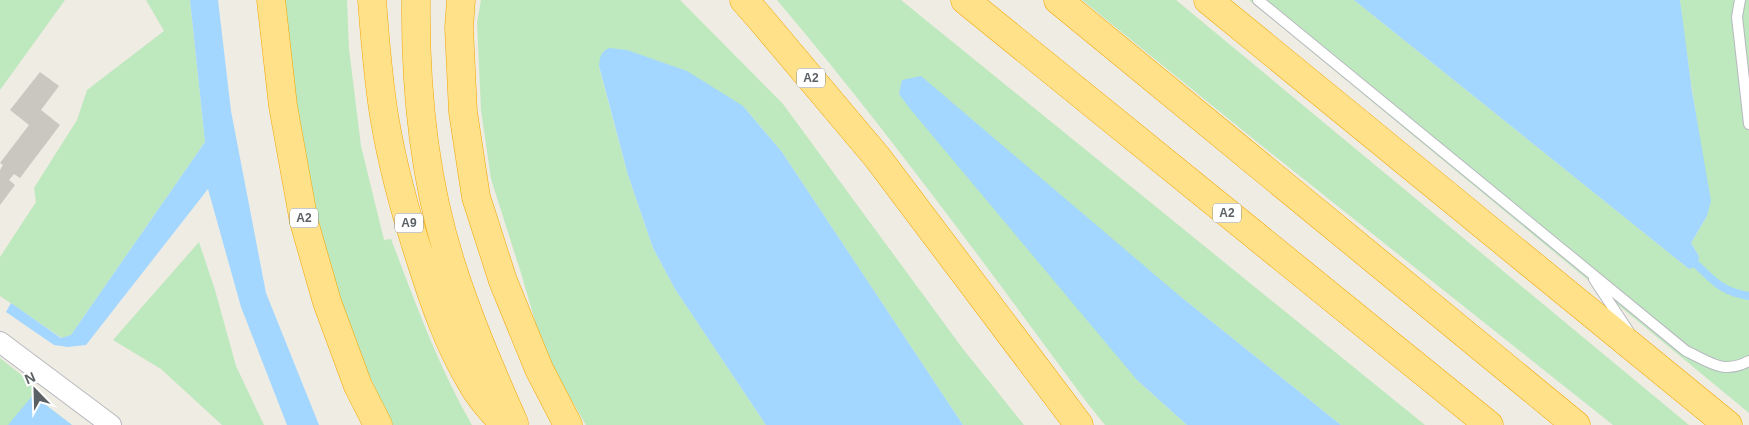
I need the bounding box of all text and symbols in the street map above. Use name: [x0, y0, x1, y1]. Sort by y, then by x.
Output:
road number: A2: [797, 68, 825, 88]
road number: A2: [1213, 204, 1241, 222]
road number: A2: [290, 208, 318, 228]
road number: A9: [395, 214, 423, 232]
north arrow: [10, 365, 60, 415]
text: N: [22, 369, 38, 387]

